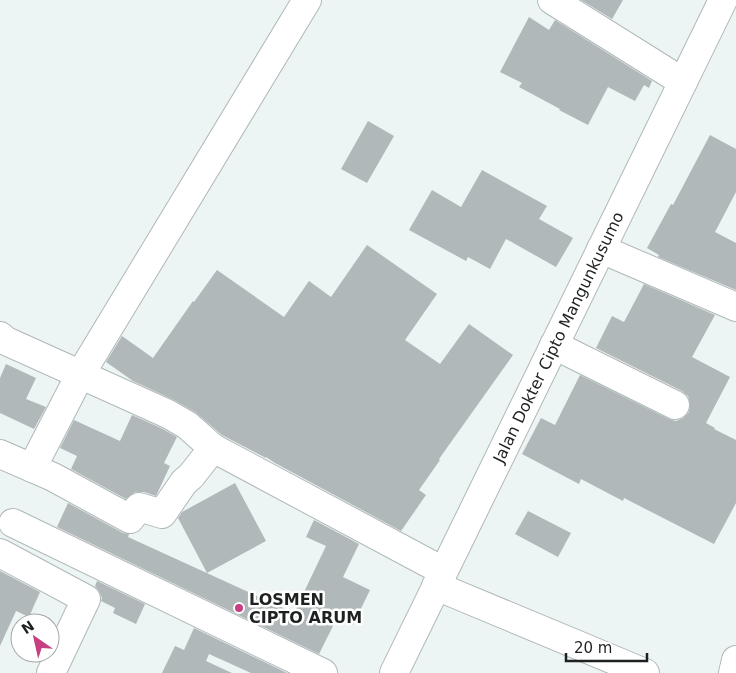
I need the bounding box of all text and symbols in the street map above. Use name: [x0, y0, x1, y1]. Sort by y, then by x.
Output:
street label: Jalan Dokter Cipto Mangunkusumo: [489, 209, 628, 467]
place label: LOSMEN CIPTO ARUM: [249, 590, 362, 627]
marker: LOSMEN CIPTO ARUM: [233, 602, 245, 614]
north arrow: [10, 613, 60, 663]
text: N: [18, 617, 37, 637]
scale bar: [566, 630, 647, 662]
text: 20 m: [574, 639, 612, 657]

